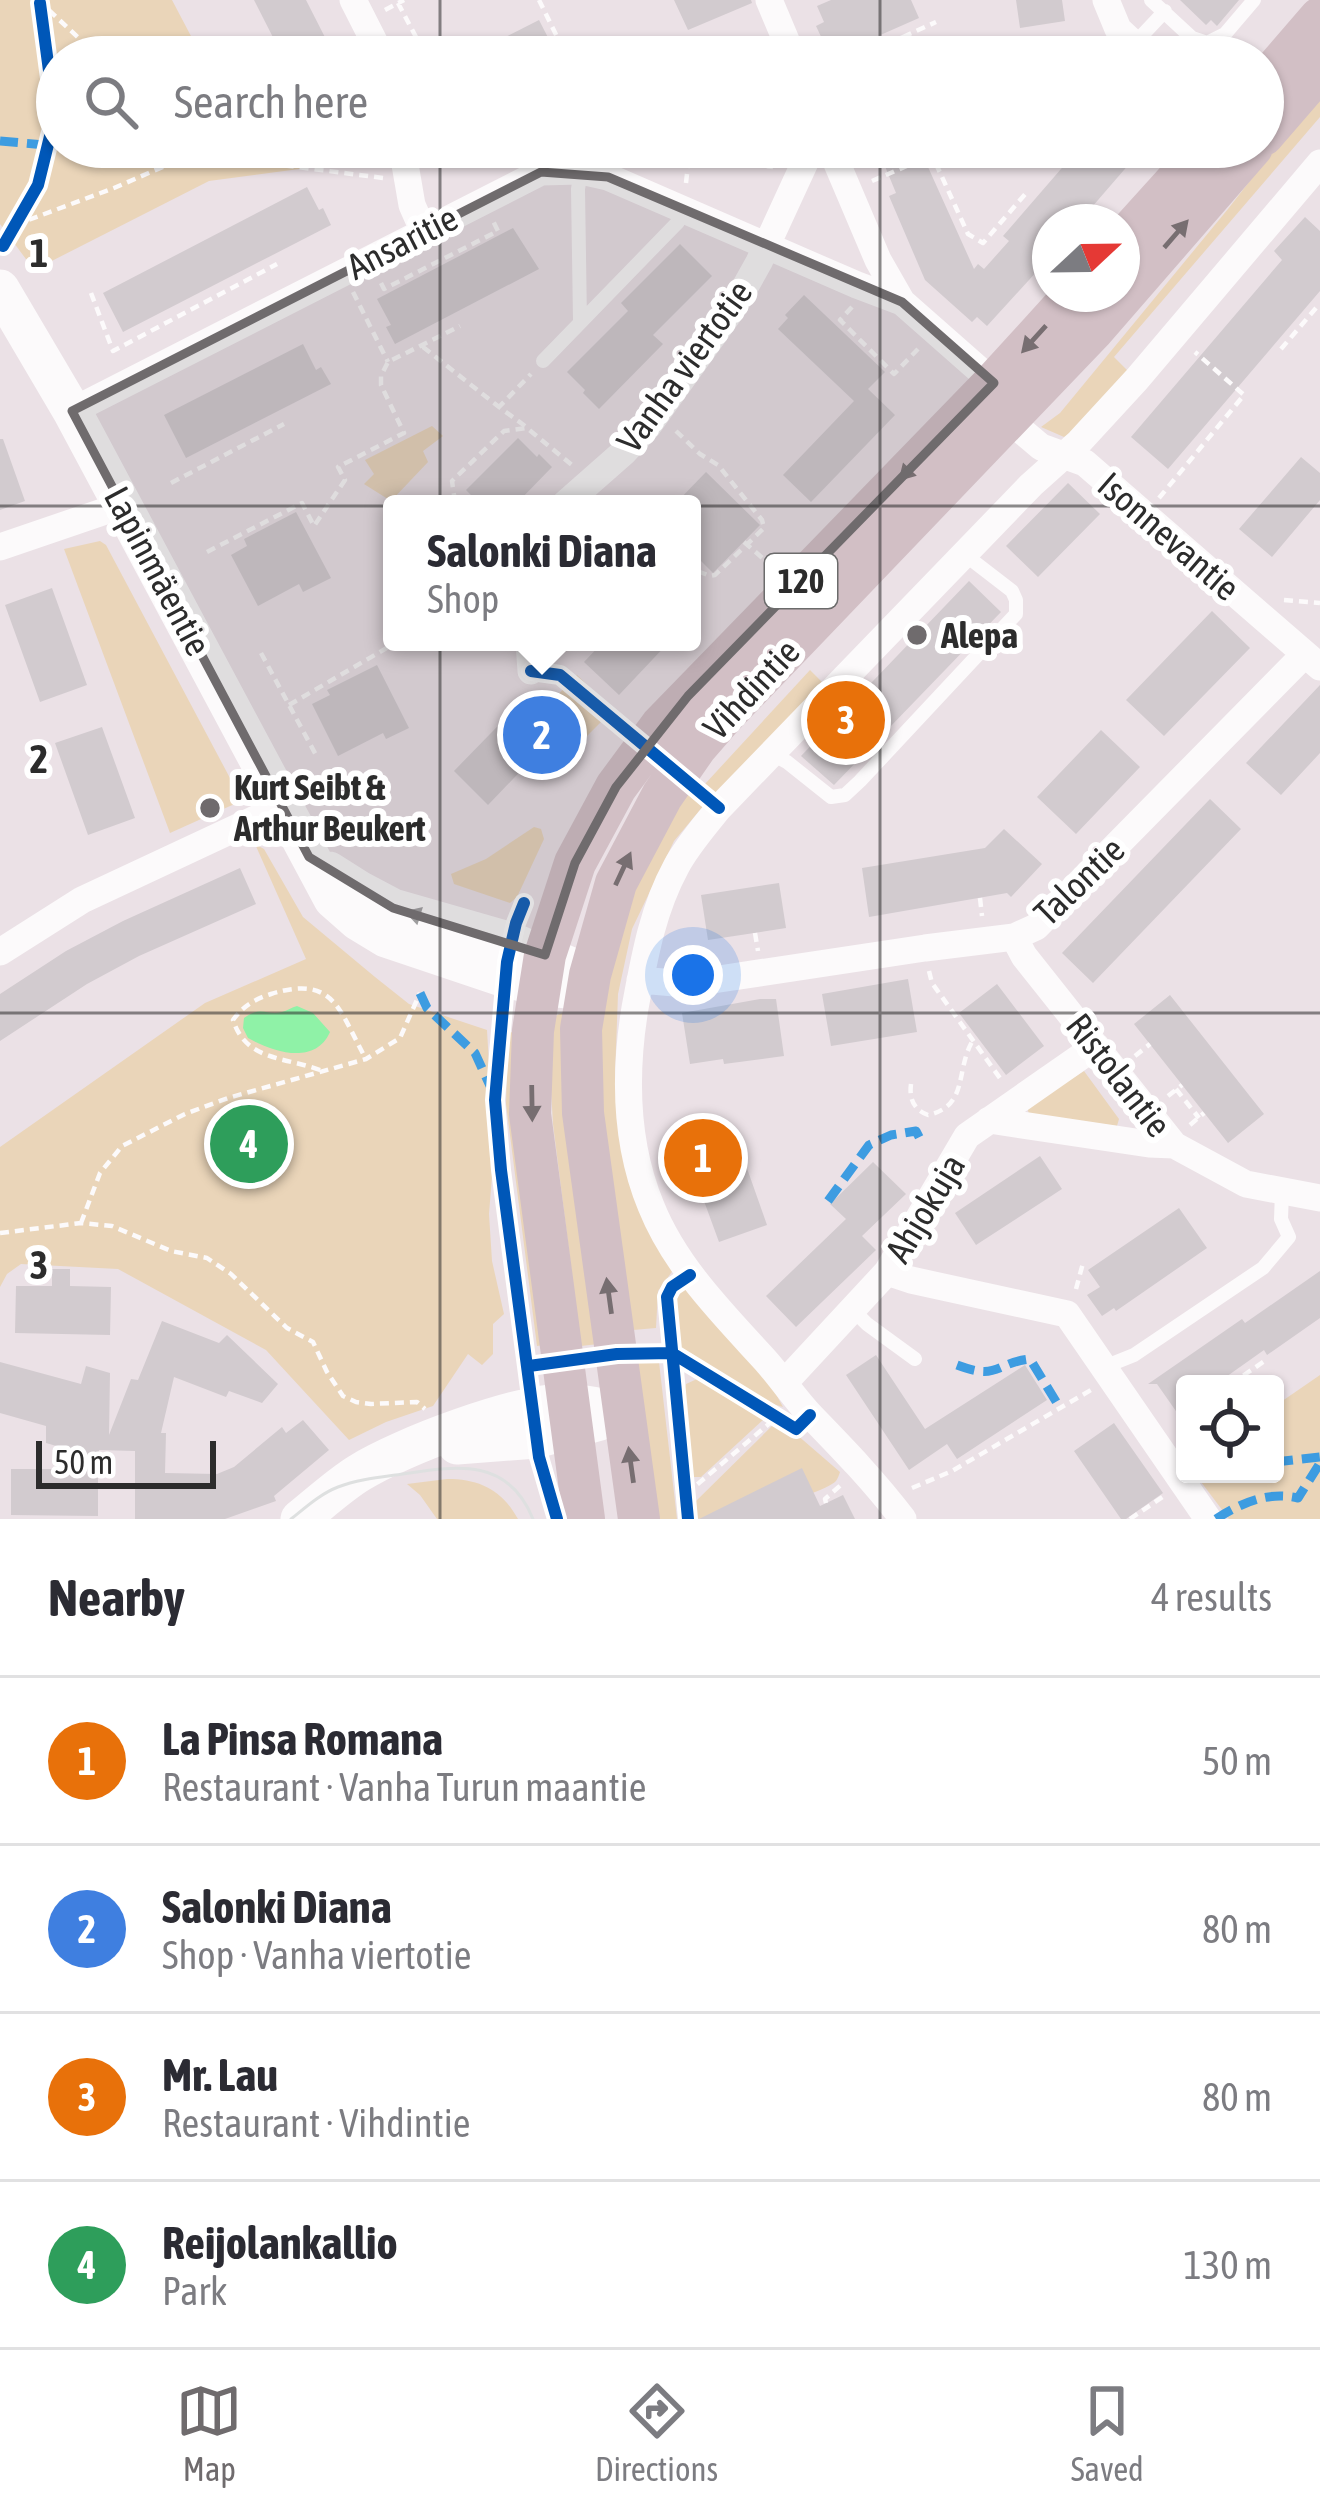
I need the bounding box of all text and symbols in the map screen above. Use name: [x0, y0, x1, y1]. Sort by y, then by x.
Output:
search box: [36, 36, 1284, 168]
icon: search: [78, 69, 144, 135]
text: Search here: [174, 76, 368, 128]
street label: Ansaritie: [340, 196, 464, 288]
north arrow: [1032, 204, 1140, 312]
one-way arrow: [1163, 219, 1189, 249]
text: 1: [30, 231, 48, 275]
street label: Vanha viertotie: [608, 272, 760, 460]
one-way arrow: [1021, 324, 1049, 353]
one-way arrow: [898, 452, 926, 481]
street label: Isonnevantie: [1090, 463, 1248, 609]
street label: Lapinmäentie: [96, 479, 220, 663]
popup: [383, 495, 701, 651]
text: Salonki Diana: [427, 525, 657, 577]
road number: 120: [765, 554, 837, 608]
text: Shop: [427, 577, 499, 621]
place label: Alepa: [940, 614, 1018, 656]
marker: Alepa: [904, 622, 930, 648]
street label: Vihdintie: [694, 630, 808, 748]
pin: 3: [807, 675, 885, 765]
pin: 2: [503, 690, 581, 780]
text: 2: [30, 737, 48, 781]
place label: Kurt Seibt & Arthur Beukert: [233, 766, 426, 849]
marker: Kurt Seibt & Arthur Beukert: [197, 795, 223, 821]
street label: Talontie: [1025, 828, 1133, 934]
one-way arrow: [613, 851, 633, 886]
one-way arrow: [404, 907, 441, 925]
your location: [663, 945, 723, 1005]
street label: Ristolantie: [1058, 1005, 1180, 1145]
one-way arrow: [522, 1085, 541, 1123]
pin: 4: [210, 1099, 288, 1189]
pin: 1: [664, 1113, 742, 1203]
street label: Ahjokuja: [876, 1146, 974, 1270]
text: 3: [30, 1243, 48, 1287]
one-way arrow: [599, 1276, 618, 1314]
map controls: [1176, 1375, 1284, 1483]
button: locate: [1176, 1375, 1284, 1483]
scale bar: [36, 1435, 216, 1488]
text: 50 m: [54, 1443, 113, 1481]
one-way arrow: [622, 1446, 641, 1483]
text: Nearby: [48, 1568, 185, 1627]
text: 4 results: [1151, 1575, 1272, 1619]
text: La Pinsa Romana: [162, 1713, 443, 1765]
text: 1: [78, 1739, 96, 1783]
text: 50 m: [1202, 1739, 1272, 1783]
text: Restaurant · Vanha Turun maantie: [162, 1765, 646, 1809]
text: Salonki Diana: [162, 1881, 392, 1933]
text: 2: [78, 1907, 96, 1951]
text: 80 m: [1202, 1907, 1272, 1951]
text: Shop · Vanha viertotie: [162, 1933, 471, 1977]
text: Mr. Lau: [162, 2049, 278, 2101]
text: 3: [78, 2075, 96, 2119]
text: 80 m: [1202, 2075, 1272, 2119]
text: Restaurant · Vihdintie: [162, 2101, 471, 2145]
text: Reijolankallio: [162, 2217, 398, 2269]
text: 4: [78, 2243, 96, 2287]
text: 130 m: [1184, 2243, 1272, 2287]
text: Park: [162, 2269, 227, 2313]
tab: Map: [176, 2378, 242, 2488]
tab: Directions: [595, 2378, 718, 2488]
tab: Saved: [1071, 2378, 1144, 2488]

